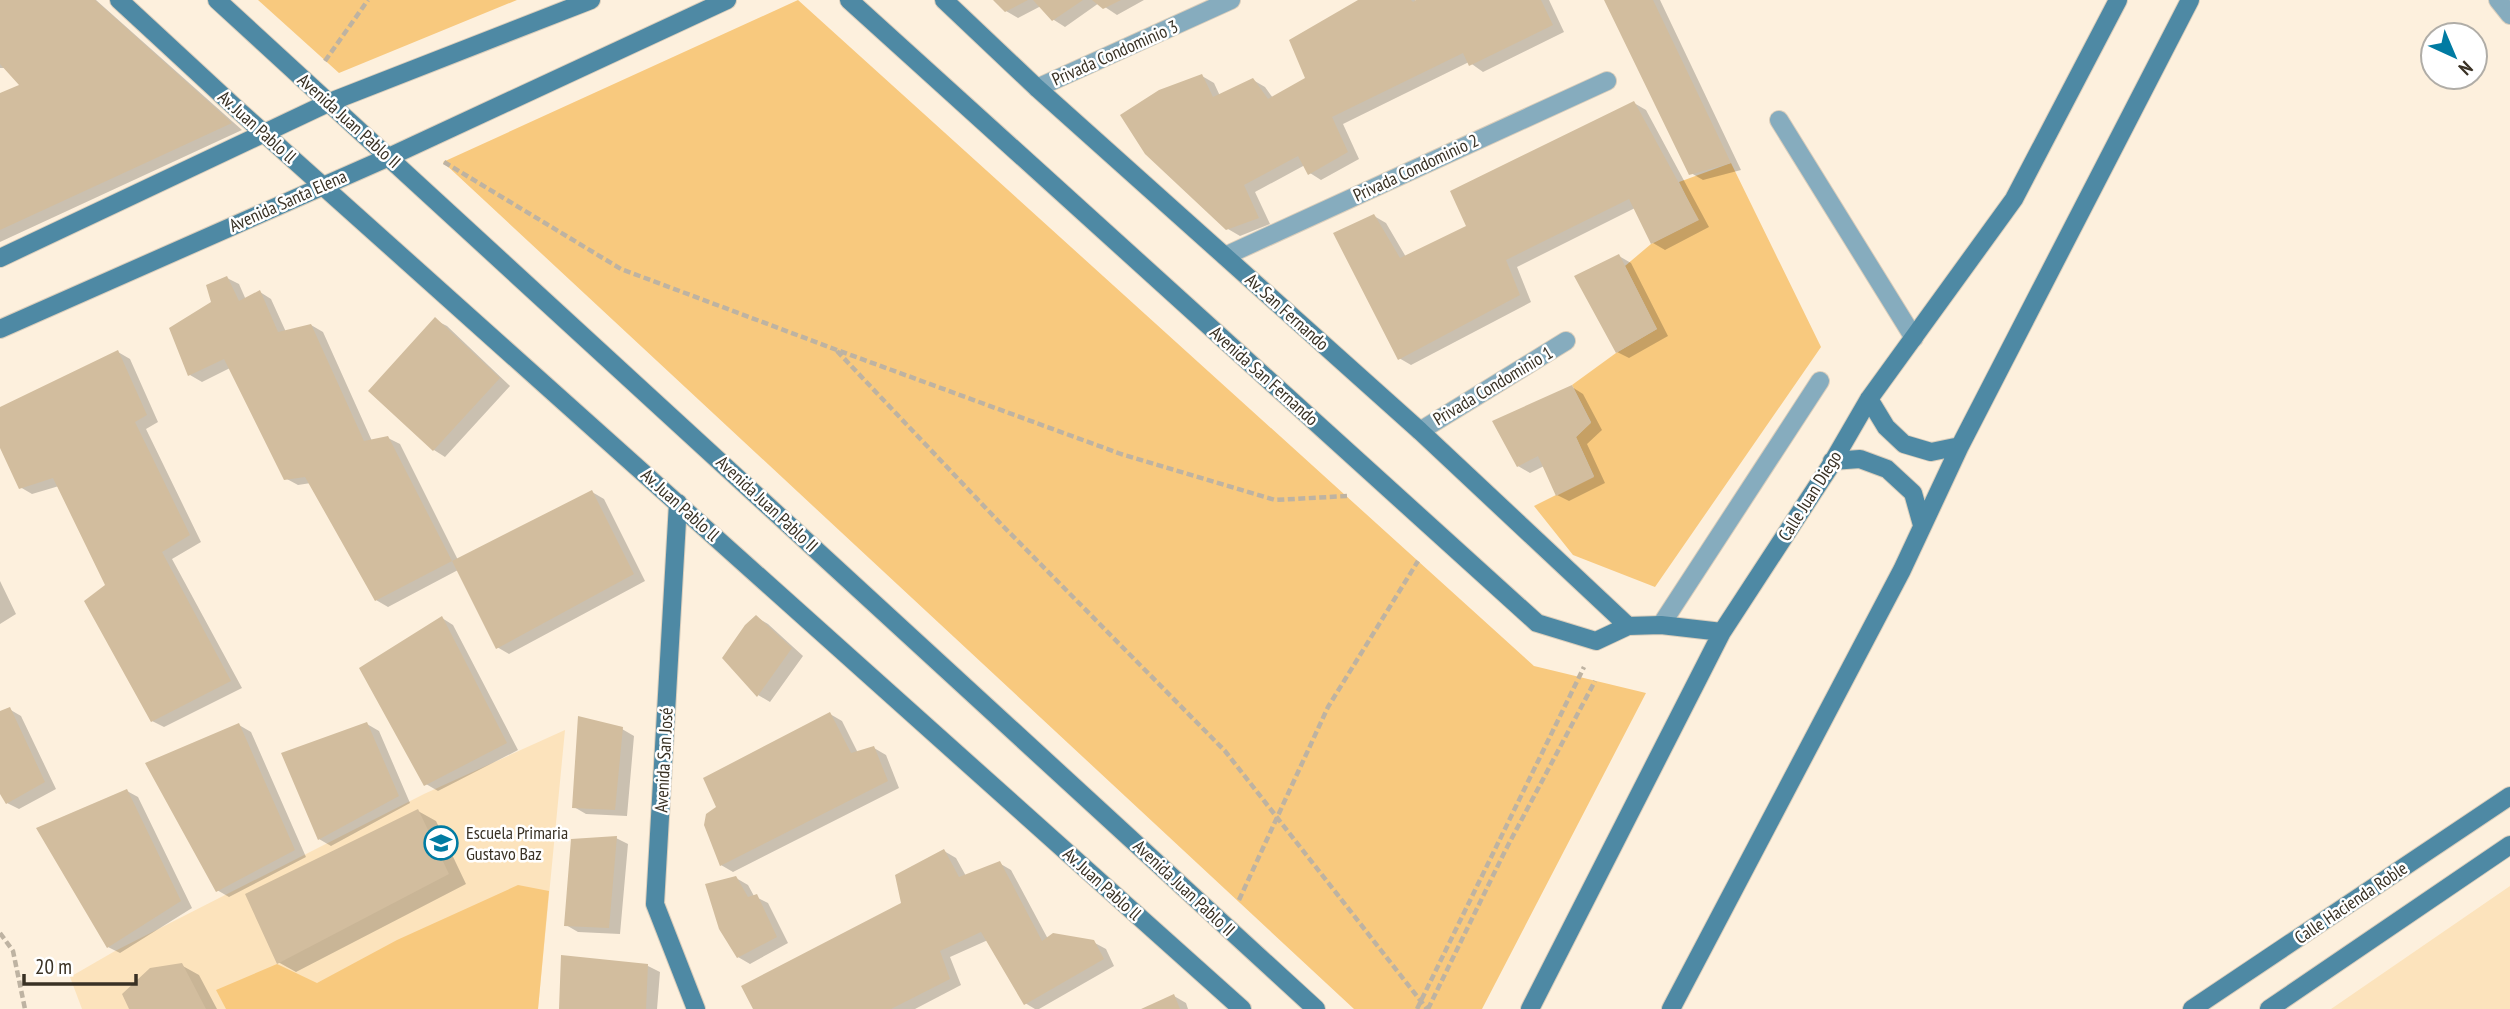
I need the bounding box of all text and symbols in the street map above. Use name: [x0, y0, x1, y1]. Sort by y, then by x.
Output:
street label: Privada Condominio 3: [1048, 14, 1181, 91]
north arrow: [2419, 21, 2489, 91]
text: N: [2454, 56, 2478, 80]
street label: Avenida Juan Pablo II: [293, 68, 406, 173]
street label: Av. Juan Pablo ll: [213, 85, 302, 168]
street label: Privada Condominio 2: [1349, 128, 1482, 207]
street label: Avenida Santa Elena: [225, 164, 350, 237]
street label: Av. San Fernando: [1241, 268, 1334, 355]
street label: Avenida San Fernando: [1205, 321, 1323, 430]
street label: Privada Condominio 1: [1429, 341, 1557, 430]
street label: Calle Juan Diego: [1773, 446, 1847, 545]
street label: Avenida Juan Pablo II: [712, 451, 823, 557]
street label: Av. Juan Pablo ll: [636, 463, 725, 546]
street label: Avenida San José: [649, 707, 678, 813]
place label: Escuela Primaria Gustavo Baz: [466, 821, 568, 865]
school or university icon: Escuela Primaria Gustavo Baz: [422, 824, 460, 862]
street label: Avenida Juan Pablo II: [1129, 835, 1240, 941]
street label: Av. Juan Pablo ll: [1058, 842, 1147, 925]
street label: Calle Hacienda Roble: [2290, 856, 2412, 949]
scale bar: [24, 942, 136, 986]
text: 20 m: [35, 953, 72, 980]

